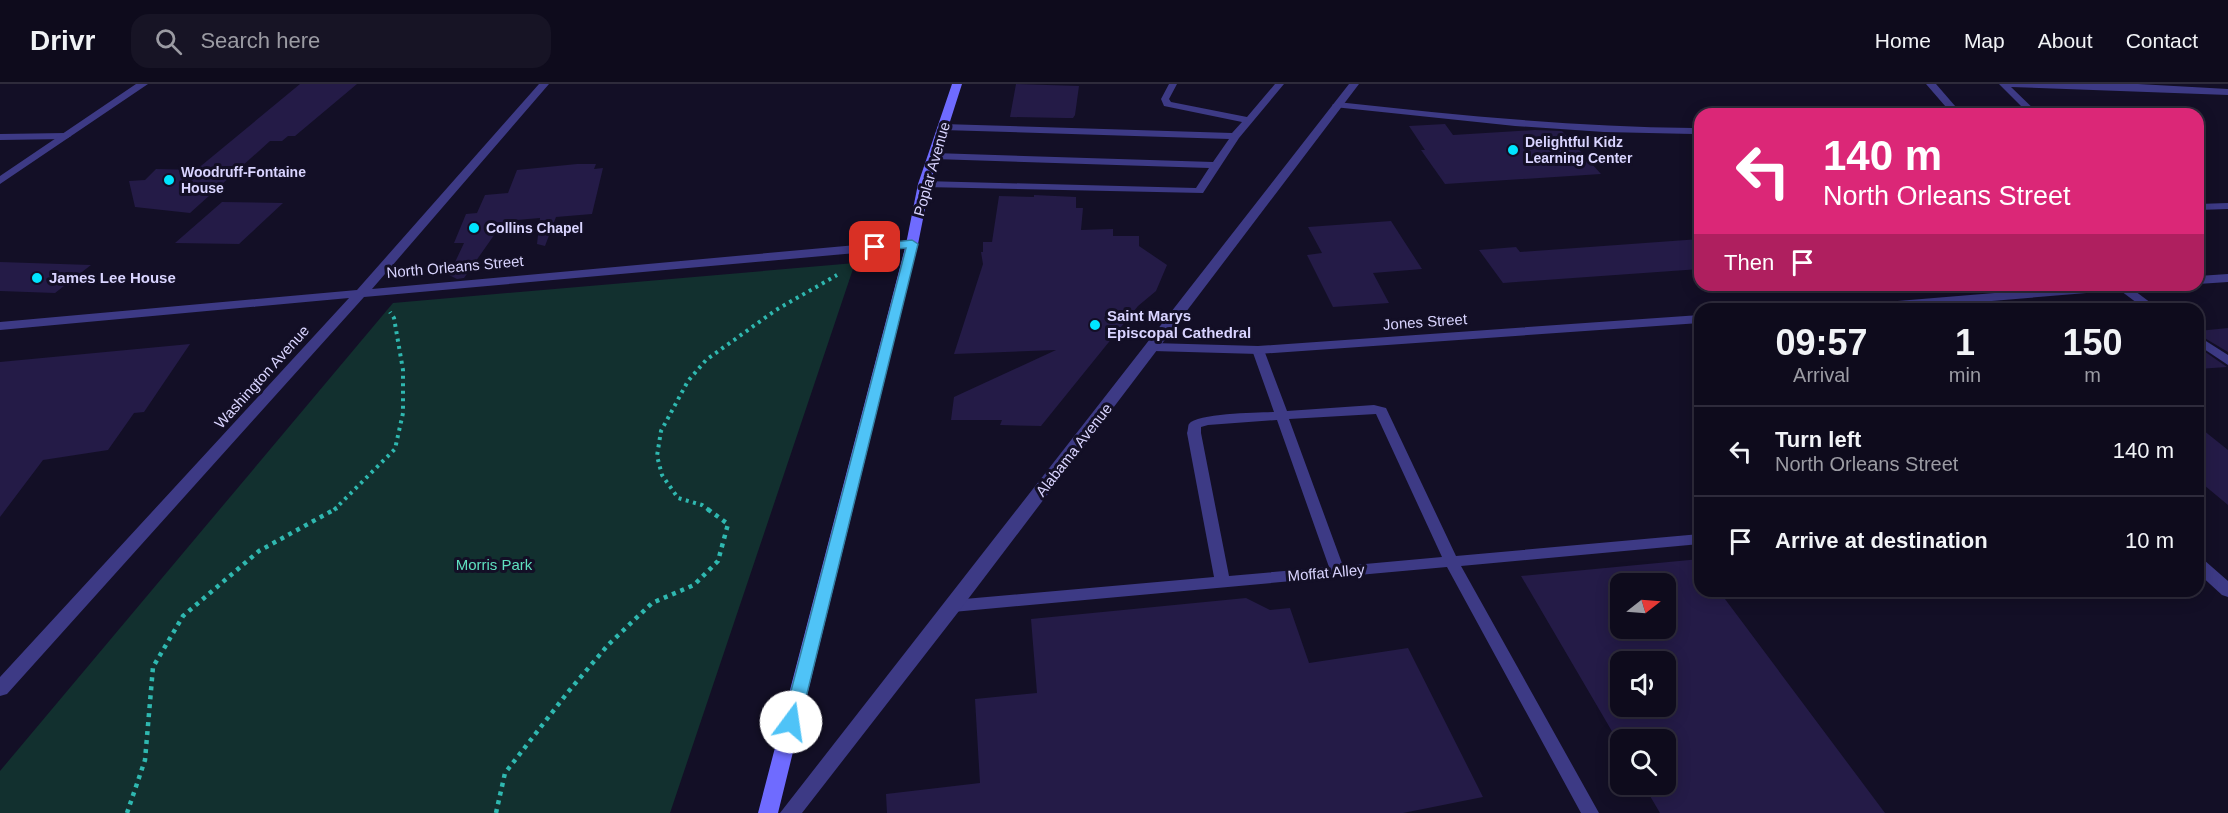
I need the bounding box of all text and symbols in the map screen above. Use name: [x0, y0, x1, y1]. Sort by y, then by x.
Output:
search box: [131, 14, 551, 68]
text: Drivr: [30, 25, 95, 56]
icon: search: [152, 25, 185, 58]
text: Search here: [200, 28, 320, 53]
text: Home: [1875, 29, 1931, 52]
text: Map: [1964, 29, 2005, 52]
text: About: [2038, 29, 2093, 52]
text: Contact: [2126, 29, 2198, 52]
street label: Poplar Avenue: [910, 120, 953, 218]
icon: left: [1724, 132, 1802, 210]
text: 140 m: [1823, 132, 1942, 179]
place label: Delightful Kidz Learning Center: [1525, 134, 1633, 166]
marker: Delightful Kidz Learning Center: [1506, 143, 1520, 157]
place label: Woodruff-Fontaine House: [181, 164, 306, 196]
marker: Woodruff-Fontaine House: [162, 173, 176, 187]
text: North Orleans Street: [1823, 181, 2071, 211]
place label: Collins Chapel: [486, 220, 583, 236]
marker: Collins Chapel: [467, 221, 481, 235]
pin: [849, 221, 900, 272]
icon: arrive: [858, 230, 891, 263]
icon: arrive: [1786, 246, 1819, 279]
text: Then: [1724, 250, 1774, 275]
street label: North Orleans Street: [386, 252, 525, 281]
place label: James Lee House: [49, 269, 176, 286]
marker: James Lee House: [30, 271, 44, 285]
place label: Saint Marys Episcopal Cathedral: [1107, 307, 1251, 341]
street label: Jones Street: [1382, 310, 1468, 333]
marker: Saint Marys Episcopal Cathedral: [1088, 318, 1102, 332]
street label: Washington Avenue: [211, 322, 312, 432]
text: 09:57: [1775, 322, 1867, 363]
text: 1: [1955, 322, 1975, 363]
text: 150: [2062, 322, 2123, 363]
text: Arrival: [1793, 364, 1850, 386]
text: min: [1949, 364, 1981, 386]
text: m: [2084, 364, 2101, 386]
street label: Alabama Avenue: [1032, 400, 1115, 500]
text: Turn left: [1775, 427, 1861, 452]
icon: left: [1724, 435, 1757, 468]
text: 140 m: [2113, 438, 2174, 463]
text: North Orleans Street: [1775, 453, 1958, 475]
icon: arrive: [1724, 525, 1757, 558]
text: Arrive at destination: [1775, 528, 1988, 553]
text: 10 m: [2125, 528, 2174, 553]
park label: Morris Park: [456, 556, 533, 573]
street label: Moffat Alley: [1287, 561, 1366, 584]
north arrow: [1610, 573, 1676, 639]
map controls: [1610, 573, 1676, 795]
button: sound: [1610, 651, 1676, 717]
position arrow: [759, 690, 823, 754]
button: search: [1610, 729, 1676, 795]

